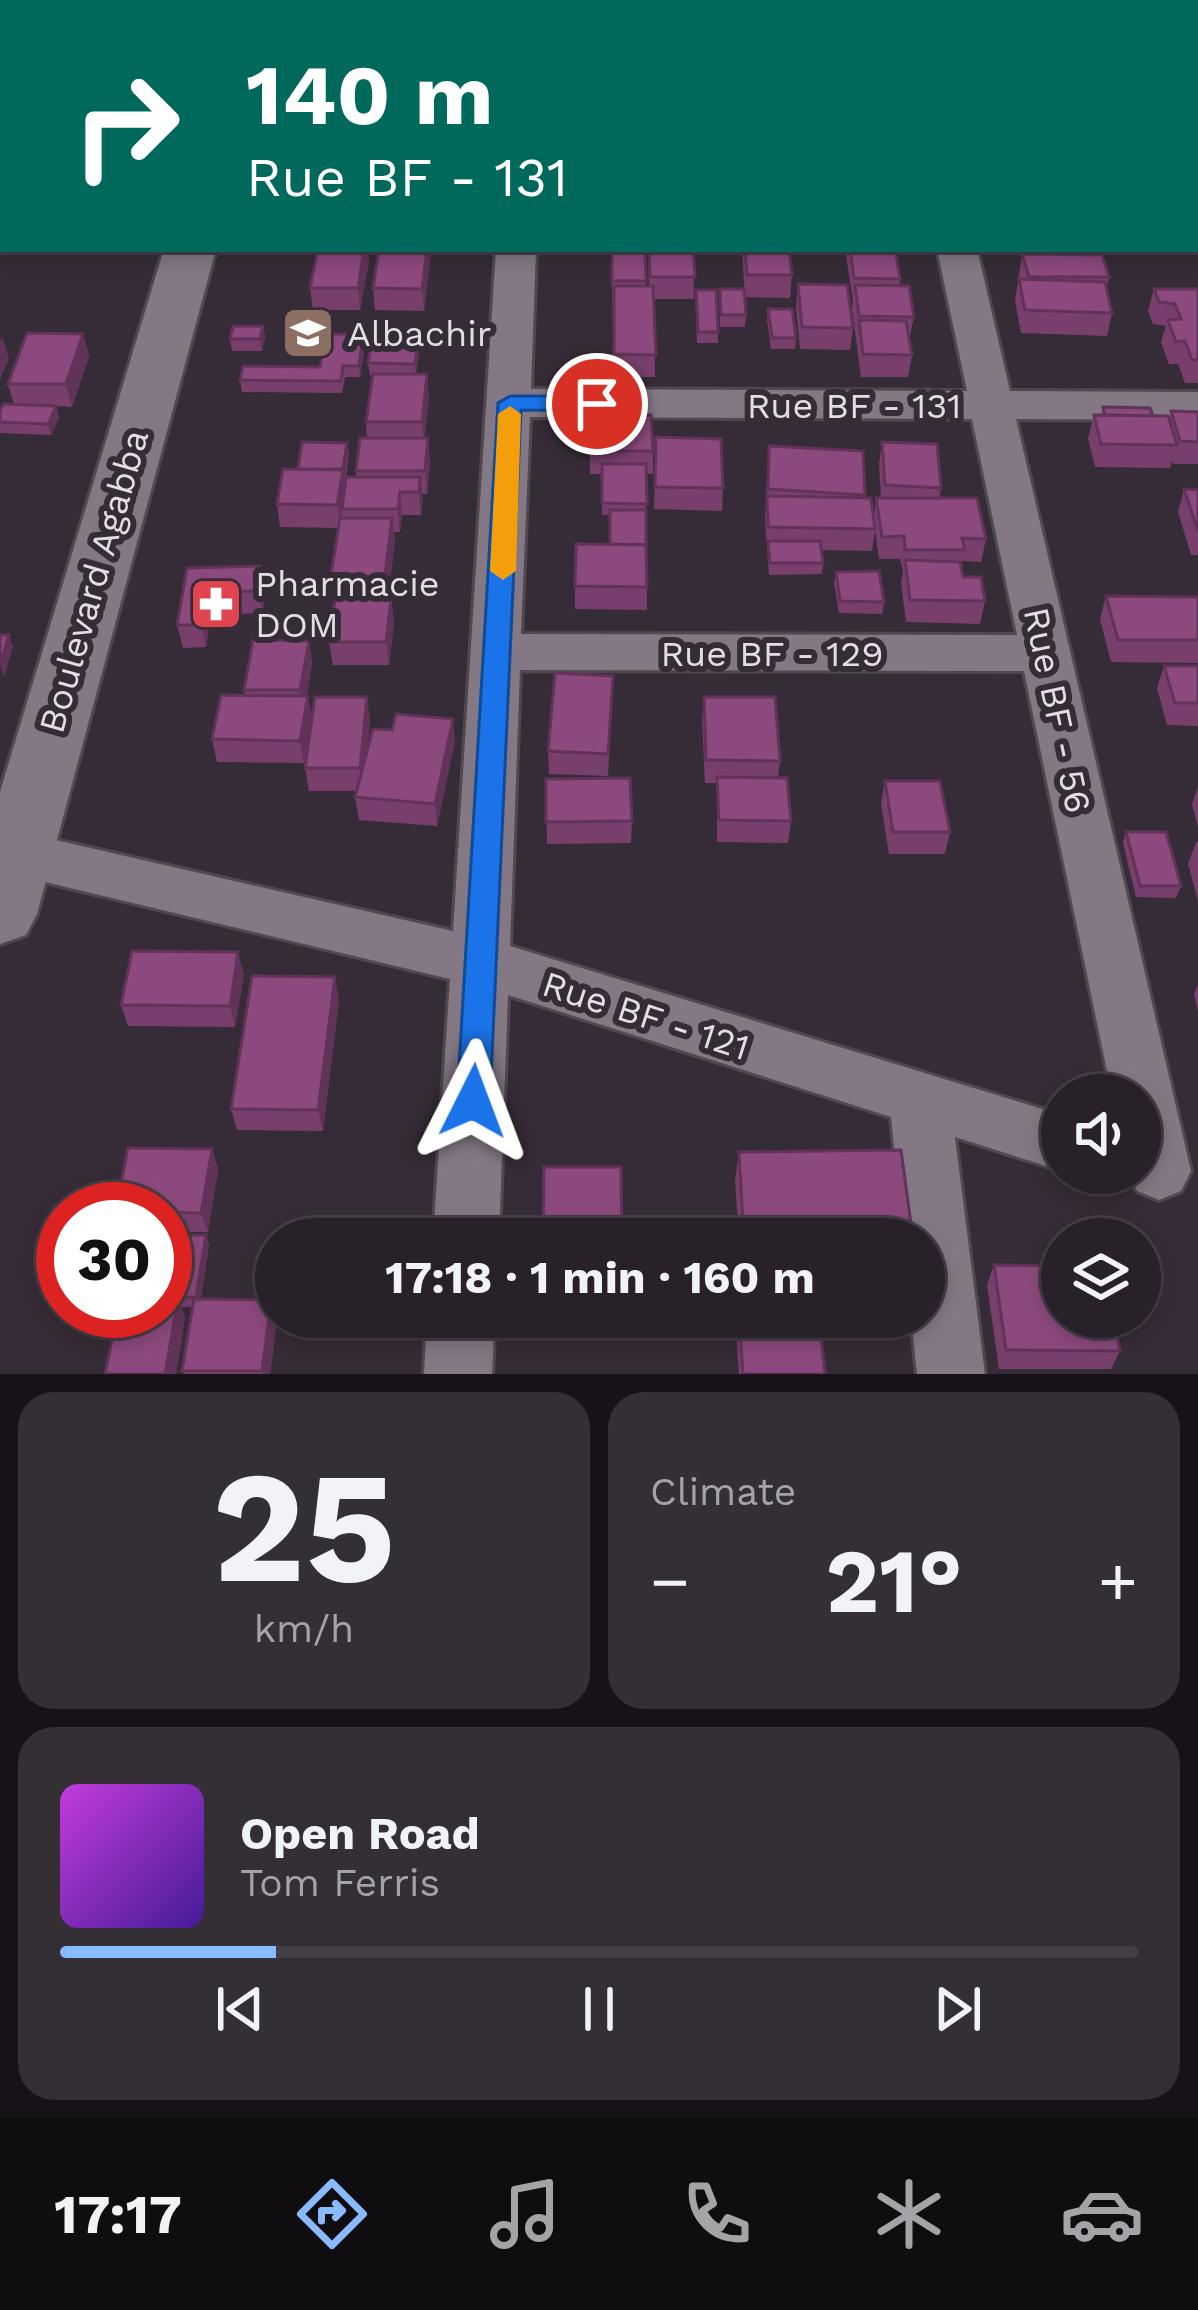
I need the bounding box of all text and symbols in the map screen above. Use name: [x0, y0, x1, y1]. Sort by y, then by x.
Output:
text: 140 m: [246, 46, 494, 144]
icon: right: [48, 48, 204, 204]
text: Rue BF - 131: [246, 146, 568, 209]
school or university icon: Albachir: [280, 305, 336, 361]
place label: Albachir: [347, 313, 491, 355]
pin: [546, 353, 648, 455]
icon: arrive: [564, 371, 630, 437]
street label: Rue BF - 131: [747, 385, 961, 427]
street label: Boulevard Agabba: [31, 425, 157, 738]
place label: Pharmacie DOM: [255, 563, 440, 646]
pharmacy icon: Pharmacie DOM: [188, 576, 244, 632]
street label: Rue BF - 56: [1015, 604, 1099, 817]
street label: Rue BF - 129: [661, 633, 883, 675]
street label: Rue BF - 121: [537, 963, 754, 1069]
position arrow: [410, 1038, 536, 1164]
map controls: [1041, 1074, 1161, 1338]
button: sound: [1041, 1074, 1161, 1194]
speed limit sign: 30: [36, 1182, 192, 1338]
button: layers: [1041, 1218, 1161, 1338]
text: 17:18 · 1 min · 160 m: [385, 1251, 815, 1304]
text: 25: [212, 1436, 396, 1619]
text: Climate: [650, 1469, 796, 1514]
text: 21°: [826, 1528, 962, 1634]
text: −: [650, 1543, 690, 1620]
text: +: [1098, 1543, 1138, 1620]
text: km/h: [254, 1606, 354, 1651]
text: Open Road: [240, 1807, 480, 1860]
text: Tom Ferris: [240, 1860, 440, 1905]
icon: previous: [207, 1976, 273, 2042]
icon: pause: [566, 1976, 632, 2042]
icon: next: [925, 1976, 991, 2042]
icon: directions: [290, 2172, 374, 2256]
icon: music: [483, 2172, 567, 2256]
icon: phone: [675, 2172, 759, 2256]
icon: climate: [867, 2172, 951, 2256]
icon: car: [1060, 2172, 1144, 2256]
text: 17:17: [54, 2183, 182, 2246]

